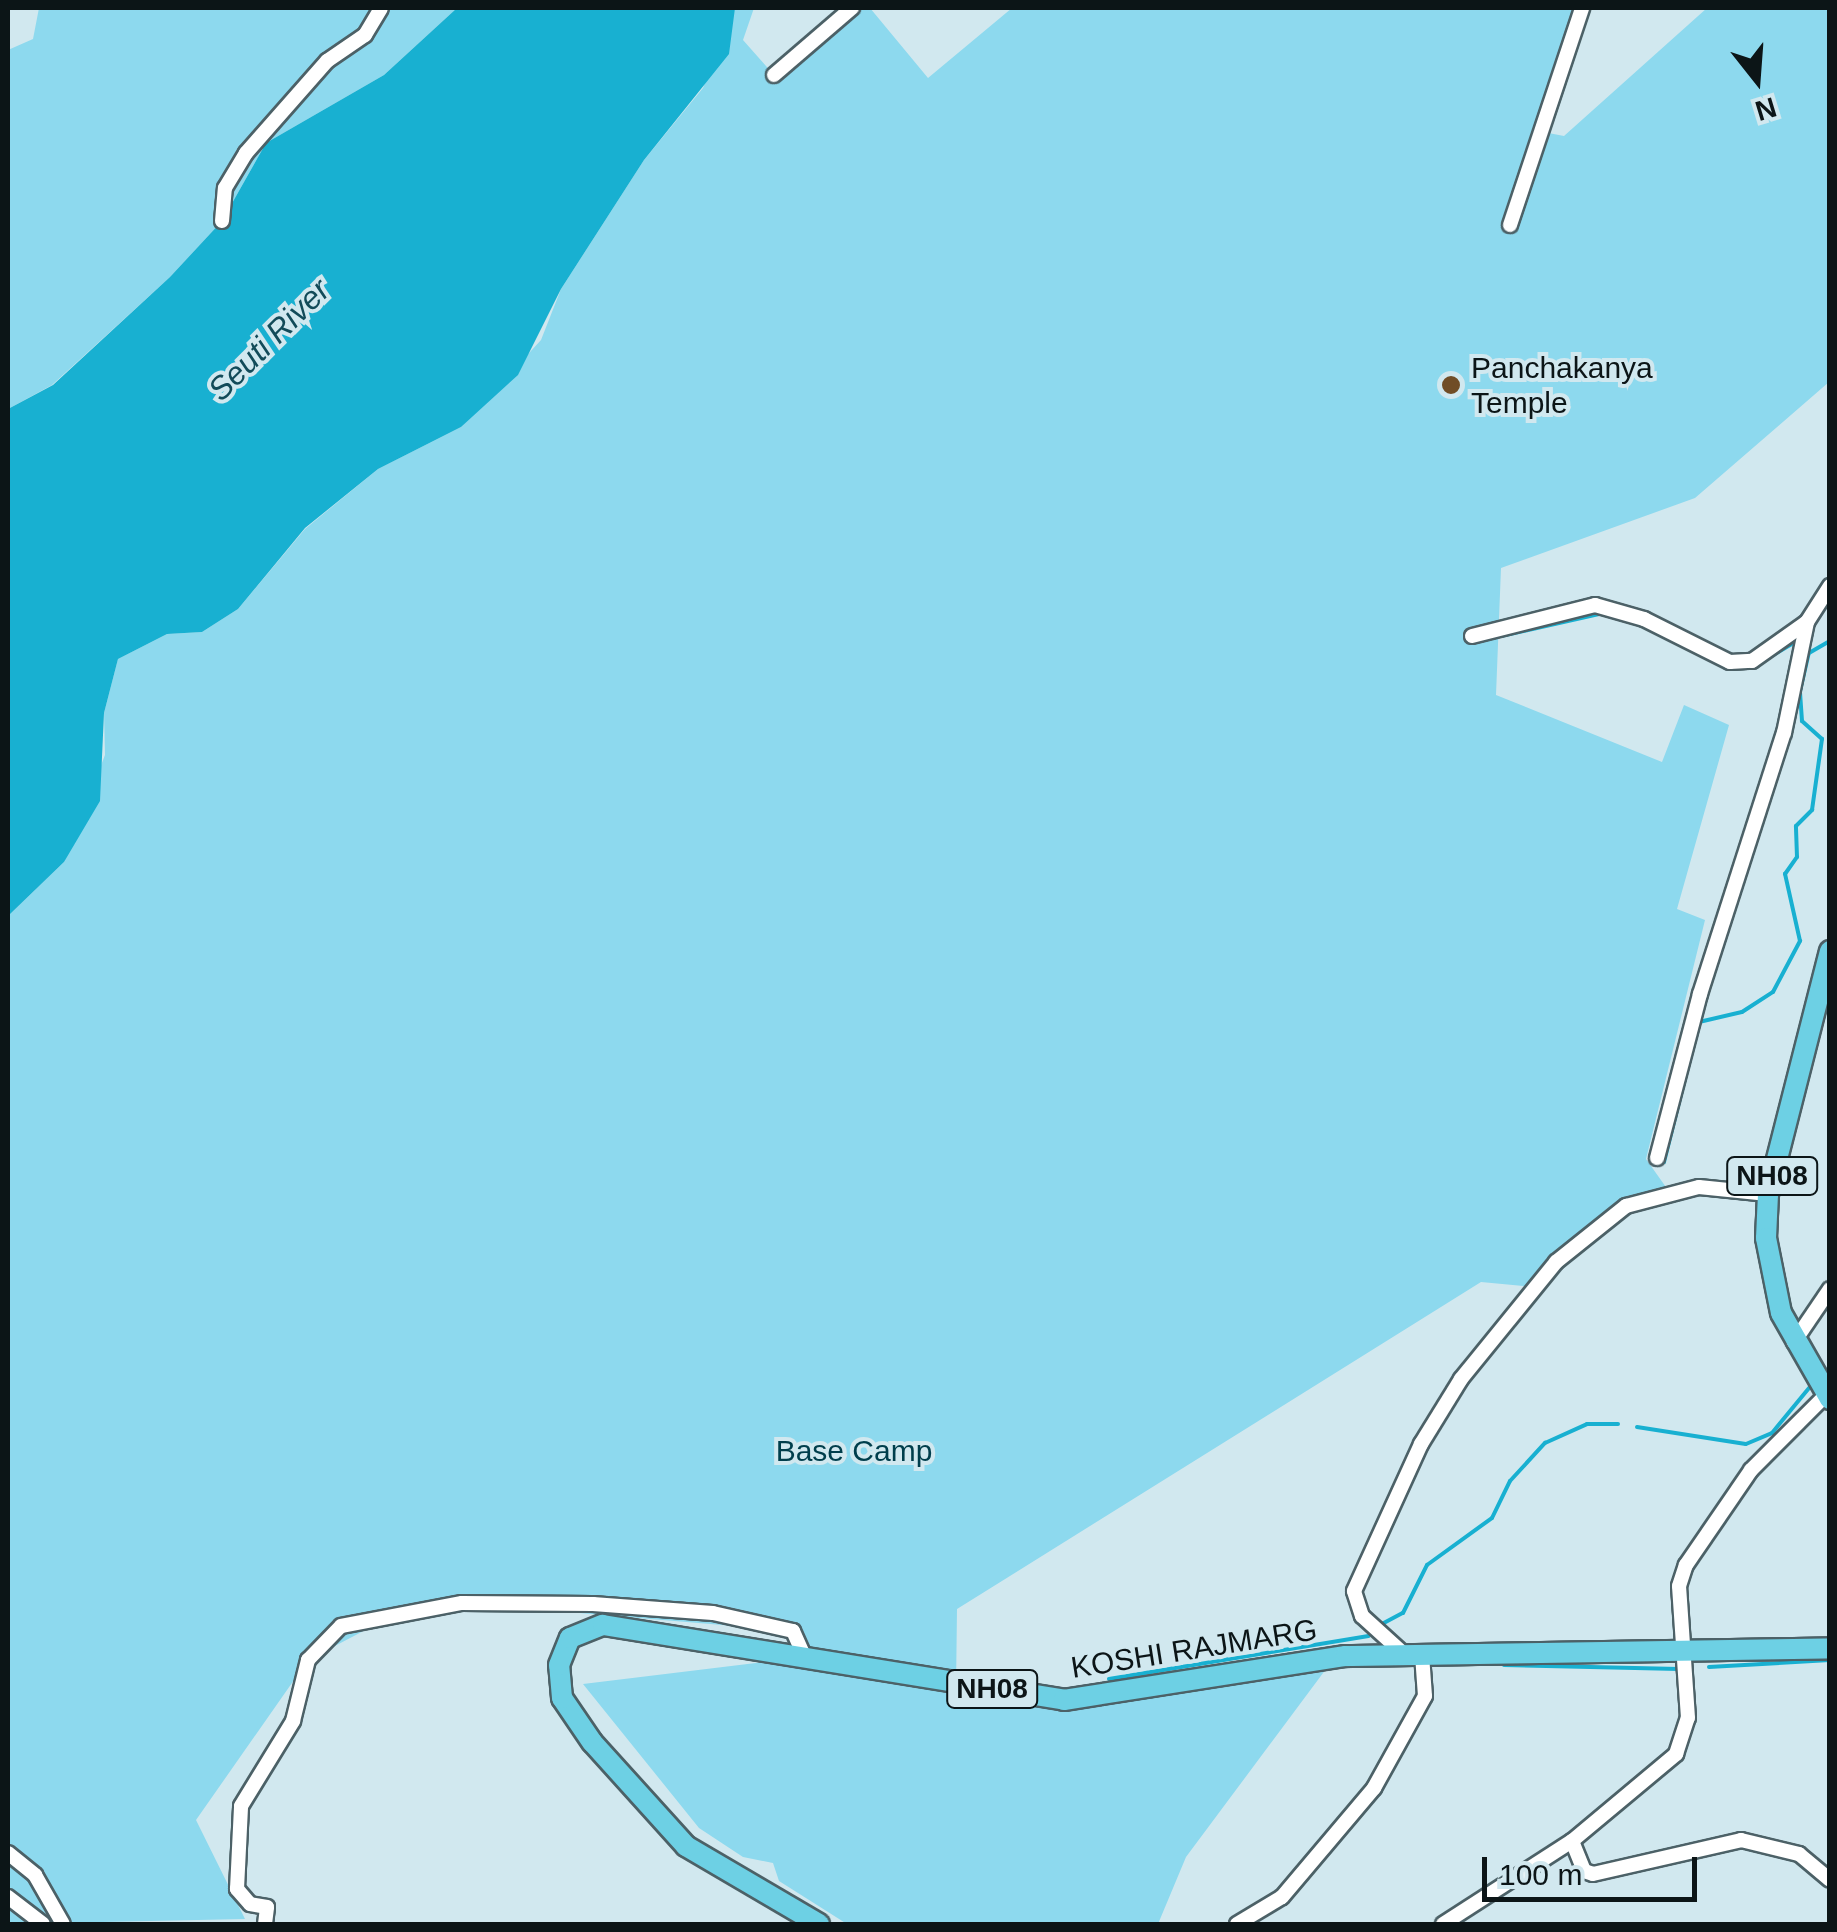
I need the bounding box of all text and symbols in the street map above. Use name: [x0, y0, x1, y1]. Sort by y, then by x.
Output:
north arrow: [1707, 30, 1807, 130]
text: N: [1752, 91, 1780, 127]
water label: Seuti River: [200, 271, 338, 409]
place label: Panchakanya Temple: [1471, 350, 1653, 420]
marker: Panchakanya Temple: [1440, 374, 1462, 396]
road number: NH08: [1724, 1153, 1820, 1199]
park label: Base Camp: [776, 1433, 932, 1469]
street label: KOSHI RAJMARG: [1069, 1612, 1319, 1686]
road number: NH08: [944, 1666, 1040, 1712]
scale bar: [1487, 1837, 1702, 1899]
text: 100 m: [1499, 1858, 1582, 1891]

